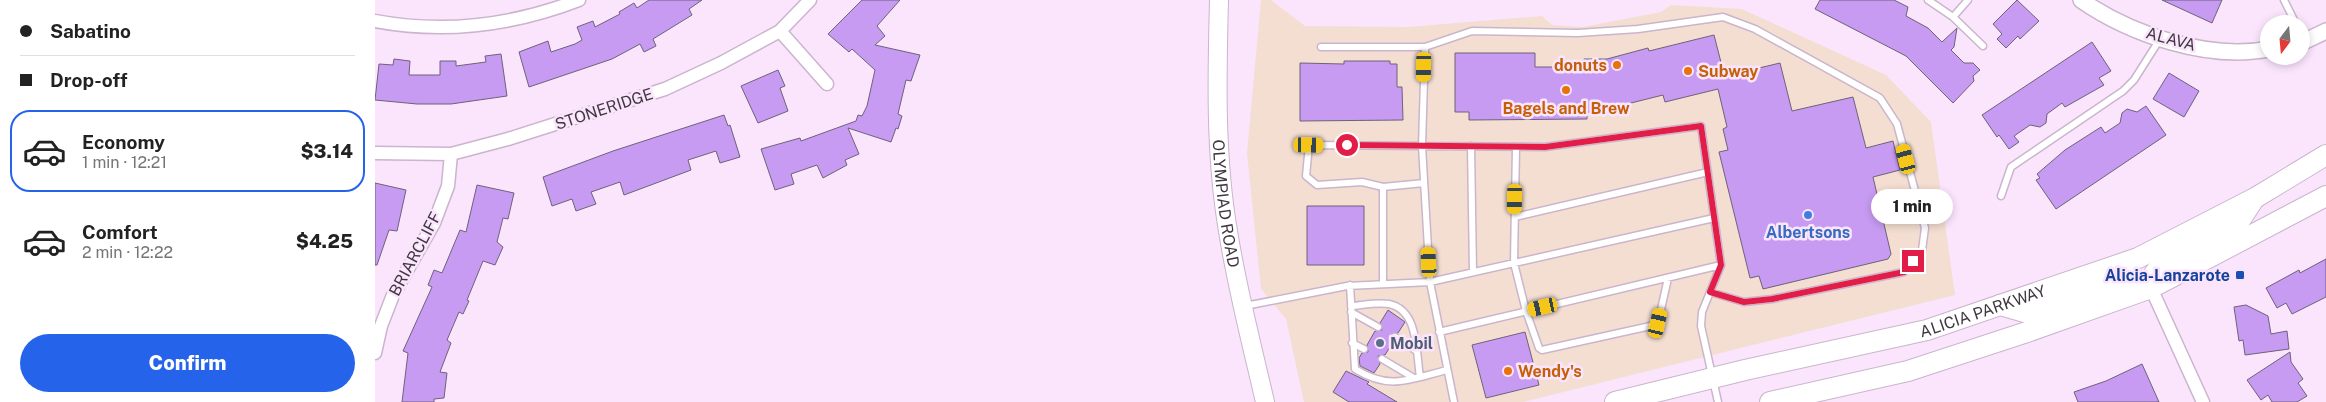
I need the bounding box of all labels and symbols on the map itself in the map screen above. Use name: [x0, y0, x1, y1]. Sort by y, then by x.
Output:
north arrow: [2260, 15, 2310, 65]
street label: ALAVA: [2144, 23, 2198, 55]
car: [1416, 52, 1431, 82]
place label: donuts: [1554, 56, 1607, 75]
marker: donuts: [1611, 59, 1623, 71]
place label: Subway: [1698, 62, 1758, 81]
marker: Subway: [1682, 65, 1694, 77]
street label: STONERIDGE: [553, 84, 655, 134]
marker: Bagels and Brew: [1560, 84, 1572, 96]
place label: Bagels and Brew: [1502, 99, 1630, 118]
route start: [1336, 134, 1358, 156]
car: [1293, 137, 1324, 153]
street label: OLYMPIAD ROAD: [1209, 139, 1244, 269]
car: [1894, 143, 1917, 175]
car: [1507, 184, 1522, 214]
callout: 1 min: [1872, 188, 1954, 224]
street label: BRIARCLIFF: [385, 209, 445, 299]
marker: Albertsons: [1802, 209, 1814, 221]
place label: Albertsons: [1766, 223, 1850, 242]
car: [1420, 247, 1437, 277]
route end: [1902, 250, 1924, 272]
place label: Alicia-Lanzarote: [2105, 266, 2230, 285]
marker: Alicia-Lanzarote: [2234, 269, 2246, 281]
street label: ALICIA PARKWAY: [1918, 281, 2048, 341]
car: [1526, 296, 1559, 318]
car: [1647, 307, 1668, 339]
place label: Mobil: [1390, 334, 1433, 353]
marker: Mobil: [1374, 337, 1386, 349]
place label: Wendy's: [1518, 362, 1582, 381]
marker: Wendy's: [1502, 365, 1514, 377]

